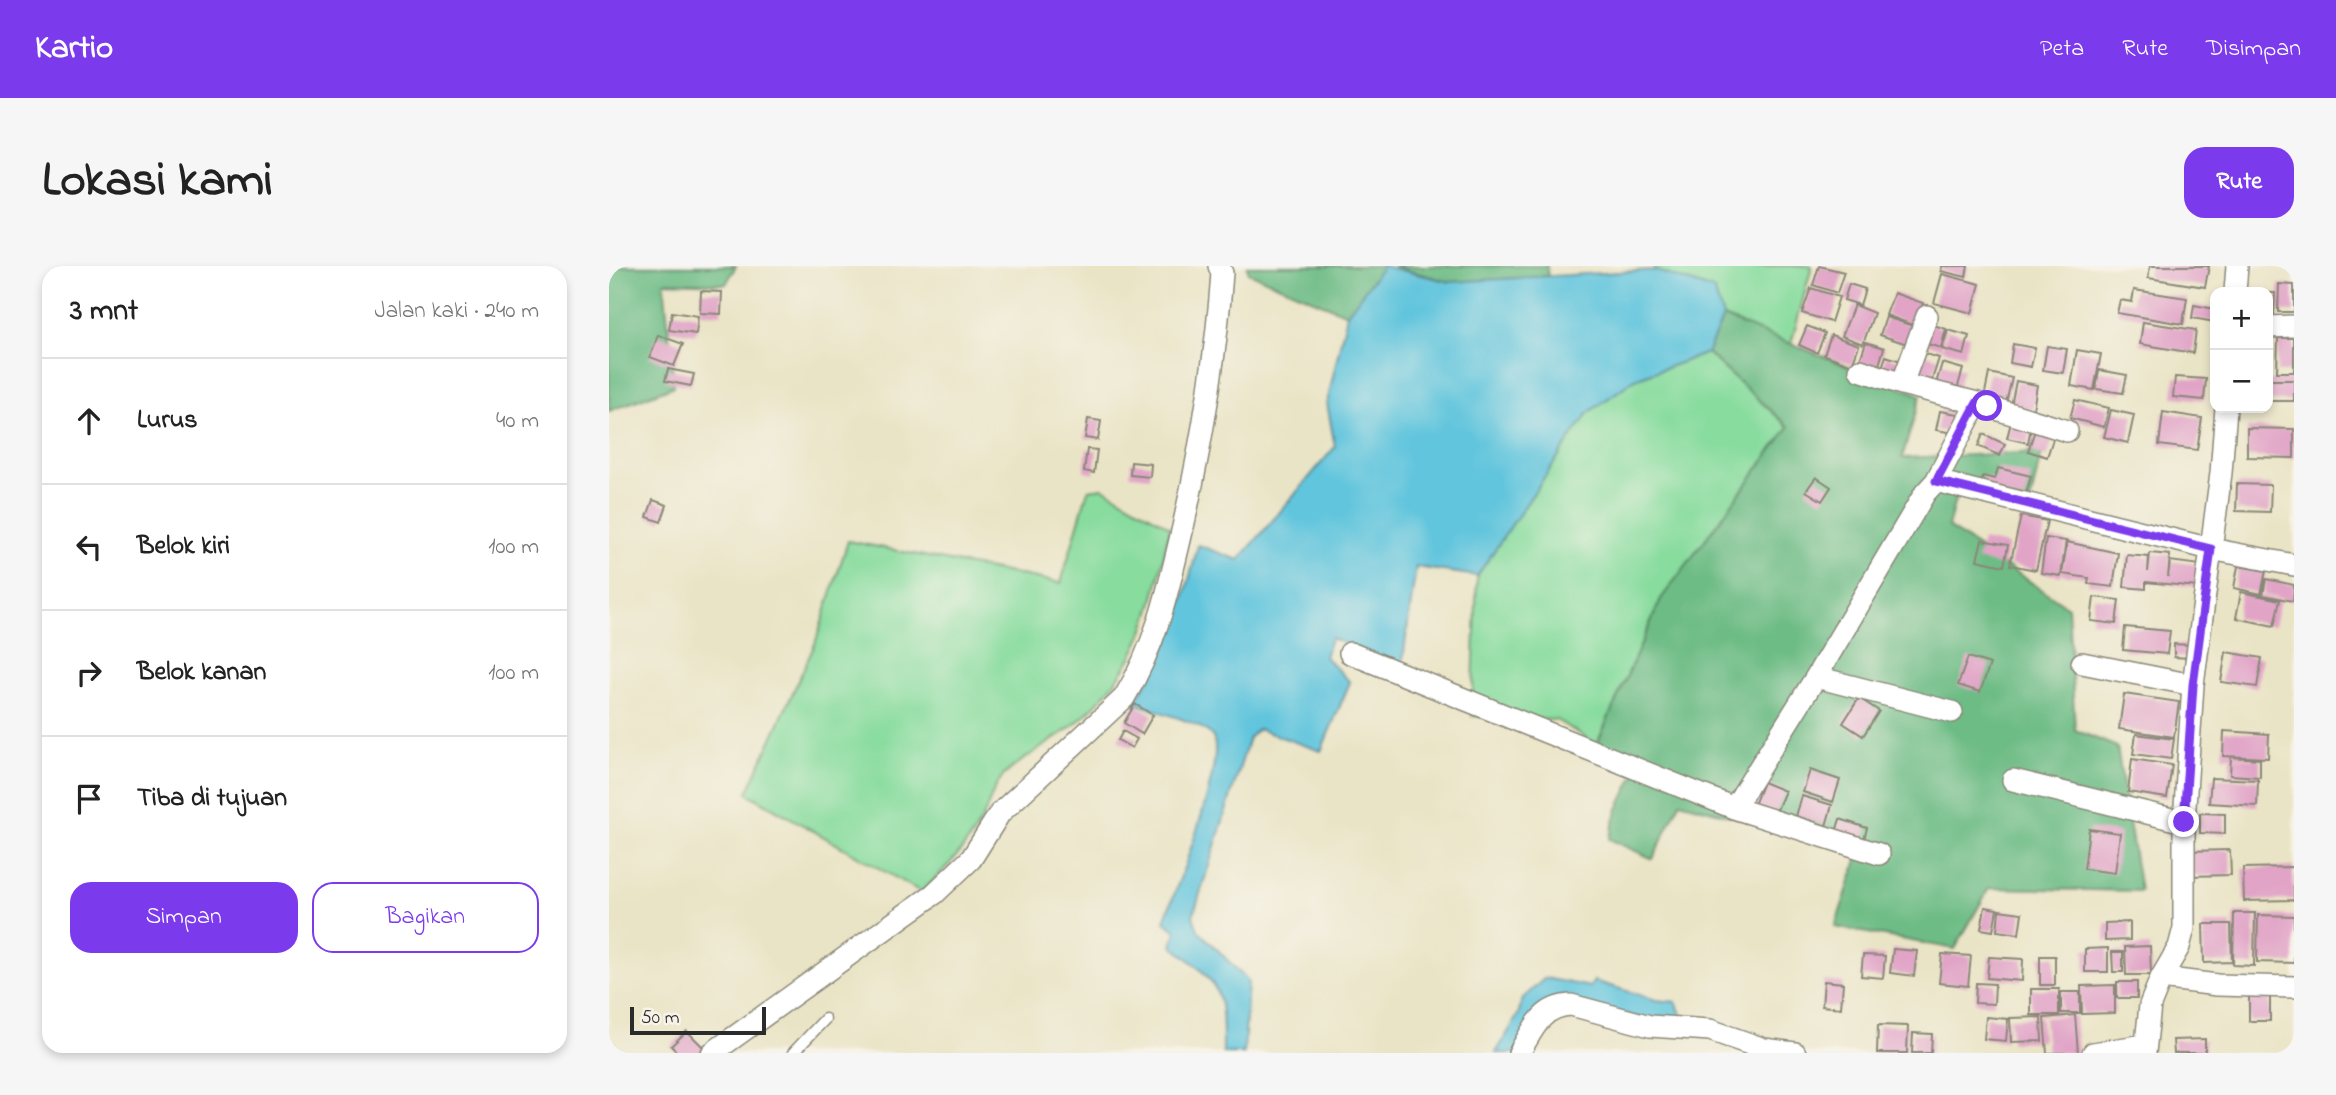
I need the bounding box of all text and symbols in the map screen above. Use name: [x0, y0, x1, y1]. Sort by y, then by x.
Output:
text: Kartio: [35, 25, 113, 73]
text: Peta: [2040, 32, 2084, 67]
text: Rute: [2122, 32, 2168, 67]
text: Disimpan: [2206, 32, 2301, 67]
text: Lokasi kami: [42, 146, 273, 218]
button: Rute: [2184, 147, 2294, 218]
map controls: [2210, 287, 2273, 413]
button: +: [2210, 287, 2273, 350]
text: 3 mnt: [70, 290, 138, 334]
text: Jalan kaki · 240 m: [374, 295, 539, 328]
button: −: [2210, 350, 2273, 413]
route start: [1971, 390, 2002, 421]
icon: ahead: [70, 402, 108, 440]
text: Lurus: [137, 402, 198, 440]
text: 40 m: [496, 405, 539, 438]
icon: left: [70, 528, 108, 566]
text: Belok kiri: [137, 528, 230, 566]
text: 100 m: [488, 531, 539, 564]
icon: right: [70, 654, 108, 692]
text: Belok kanan: [137, 654, 266, 692]
text: 100 m: [488, 657, 539, 690]
icon: arrive: [70, 780, 108, 818]
text: Tiba di tujuan: [137, 780, 287, 818]
route end: [2168, 806, 2199, 837]
button: Simpan: [70, 882, 298, 953]
button: Bagikan: [312, 882, 539, 953]
scale bar: [630, 1004, 767, 1036]
text: 50 m: [641, 1005, 680, 1032]

